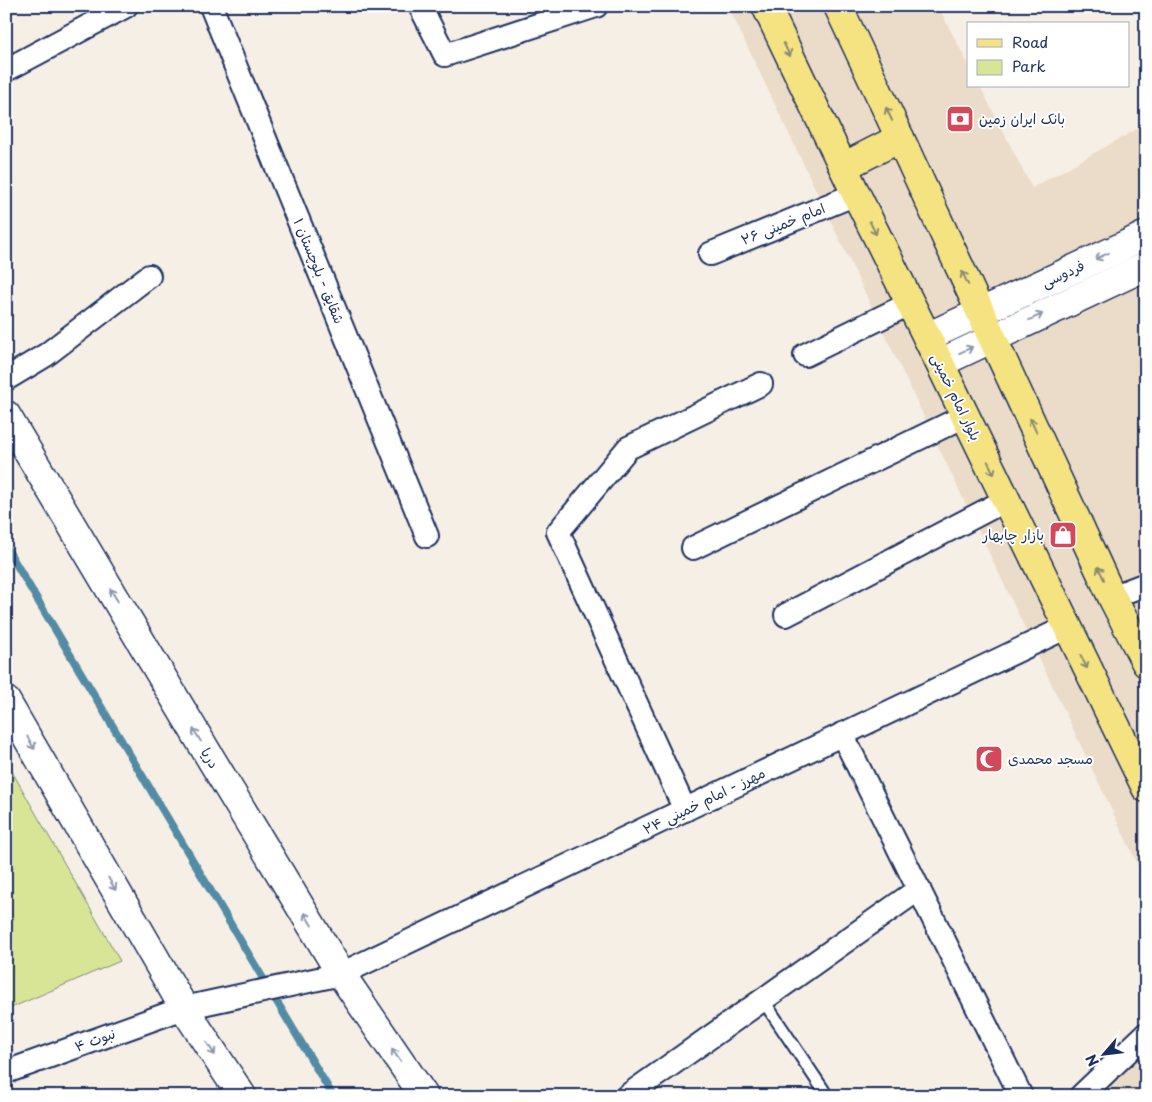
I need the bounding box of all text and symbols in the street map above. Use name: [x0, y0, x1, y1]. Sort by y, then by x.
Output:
legend: [967, 22, 1130, 88]
text: Road: [1012, 30, 1048, 53]
one-way arrow: [783, 42, 793, 57]
text: Park: [1012, 54, 1046, 77]
bank icon: بانک ایران زمین: [945, 104, 975, 134]
one-way arrow: [884, 107, 893, 122]
place label: بانک ایران زمین: [979, 108, 1065, 129]
street label: امام خمینی ۲۶: [738, 197, 828, 251]
street label: شقایق - بلوچستان ۱: [289, 215, 350, 327]
one-way arrow: [869, 220, 878, 235]
one-way arrow: [1095, 252, 1110, 262]
street label: فردوسی: [1038, 254, 1088, 293]
one-way arrow: [959, 271, 969, 286]
one-way arrow: [1028, 312, 1043, 321]
one-way arrow: [958, 345, 973, 354]
street label: بلوار امام خمینی: [925, 350, 987, 444]
one-way arrow: [1027, 418, 1037, 433]
one-way arrow: [986, 461, 996, 476]
shop icon: بازار چابهار: [1048, 520, 1078, 550]
place label: بازار چابهار: [982, 524, 1044, 545]
one-way arrow: [1096, 566, 1105, 581]
one-way arrow: [108, 589, 118, 603]
one-way arrow: [1080, 654, 1090, 669]
one-way arrow: [191, 729, 201, 743]
one-way arrow: [26, 736, 36, 750]
street label: دریا: [196, 743, 225, 772]
mosque icon: مسجد محمدی: [974, 744, 1004, 774]
place label: مسجد محمدی: [1008, 748, 1093, 769]
street label: مهرز - امام خمینی ۲۴: [639, 762, 769, 840]
one-way arrow: [108, 876, 117, 891]
one-way arrow: [302, 913, 312, 927]
street label: نبوت ۴: [72, 1022, 118, 1057]
north arrow: [1080, 1030, 1130, 1080]
one-way arrow: [206, 1042, 216, 1056]
one-way arrow: [391, 1049, 401, 1063]
text: N: [1080, 1051, 1104, 1070]

